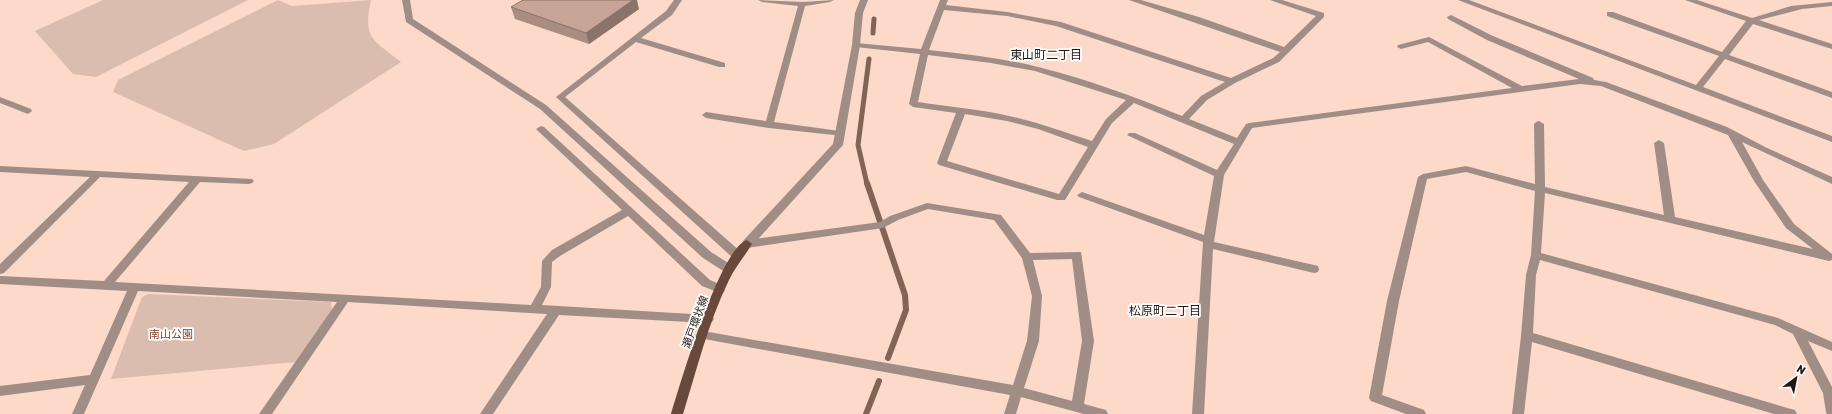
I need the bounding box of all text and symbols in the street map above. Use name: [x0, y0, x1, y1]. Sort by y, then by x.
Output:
district label: 東山町二丁目: [1010, 48, 1082, 62]
street label: 瀬戸環状線: [680, 294, 711, 350]
district label: 松原町二丁目: [1129, 304, 1201, 318]
park label: 南山公園: [149, 328, 193, 341]
north arrow: [1776, 358, 1816, 398]
text: N: [1794, 362, 1808, 378]

